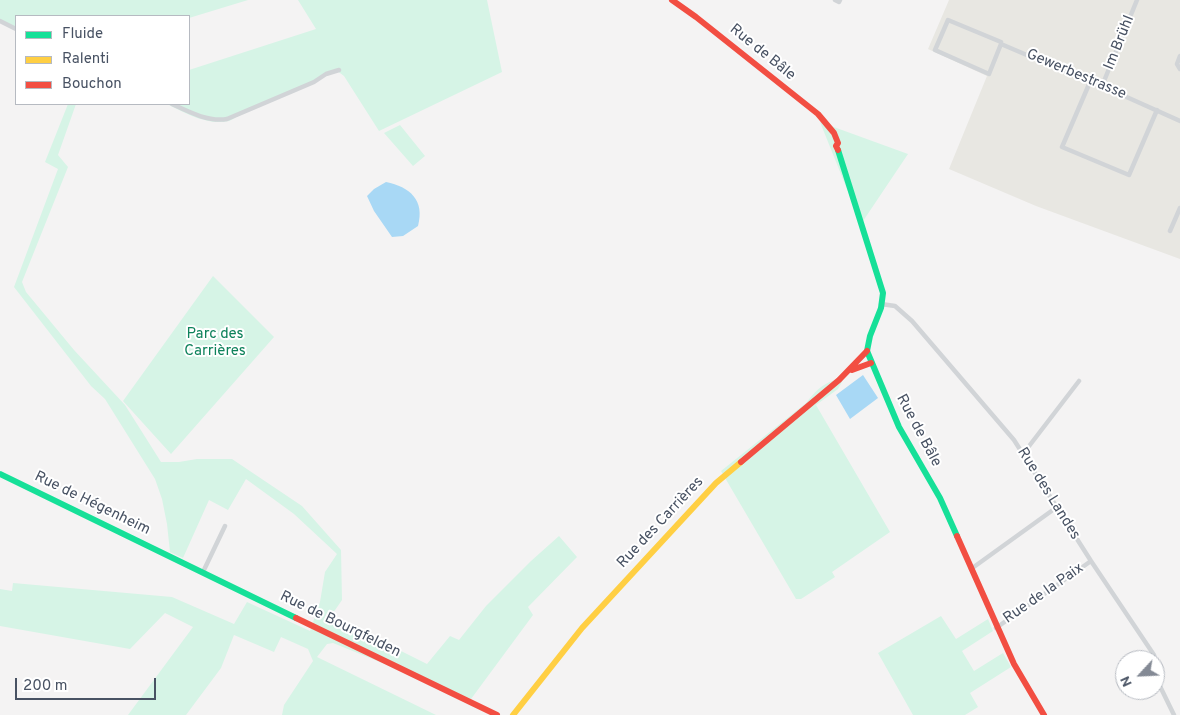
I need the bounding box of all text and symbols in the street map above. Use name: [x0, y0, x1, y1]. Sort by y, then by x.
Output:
street label: Im Brühl: [1101, 13, 1139, 73]
legend: [15, 15, 190, 105]
street label: Rue de Bâle: [725, 21, 799, 85]
text: Fluide: [62, 25, 103, 44]
street label: Gewerbestrasse: [1023, 46, 1129, 104]
text: Ralenti: [62, 50, 109, 69]
text: Bouchon: [62, 75, 122, 94]
park label: Parc des Carrières: [184, 326, 246, 361]
street label: Rue de Bâle: [891, 392, 945, 470]
street label: Rue des Landes: [1013, 445, 1083, 543]
street label: Rue de Hégenheim: [31, 468, 153, 540]
street label: Rue des Carrières: [614, 474, 708, 572]
street label: Rue de la Paix: [1000, 560, 1088, 628]
street label: Rue de Bourgfelden: [277, 588, 403, 662]
north arrow: [1115, 650, 1165, 700]
scale bar: [18, 668, 159, 700]
text: N: [1117, 673, 1137, 689]
text: 200 m: [23, 677, 68, 696]

